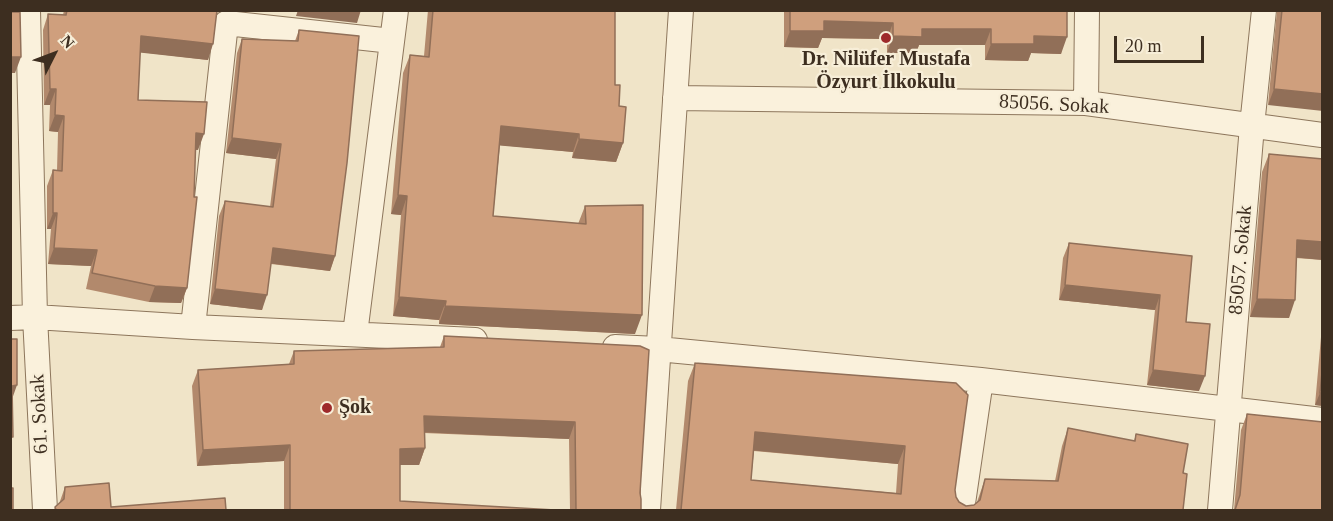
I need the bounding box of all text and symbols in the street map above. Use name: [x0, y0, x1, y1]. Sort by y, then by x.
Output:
north arrow: [24, 24, 84, 84]
scale bar: [1117, 24, 1207, 62]
marker: Dr. Nilüfer Mustafa Özyurt İlkokulu: [879, 31, 893, 45]
text: N: [58, 32, 78, 52]
text: 20 m: [1125, 36, 1162, 56]
place label: Dr. Nilüfer Mustafa Özyurt İlkokulu: [802, 48, 970, 95]
street label: 85056. Sokak: [998, 90, 1110, 120]
street label: 85057. Sokak: [1224, 204, 1258, 316]
street label: 61. Sokak: [26, 373, 54, 455]
place label: Şok: [339, 396, 371, 420]
marker: Şok: [320, 401, 334, 415]

